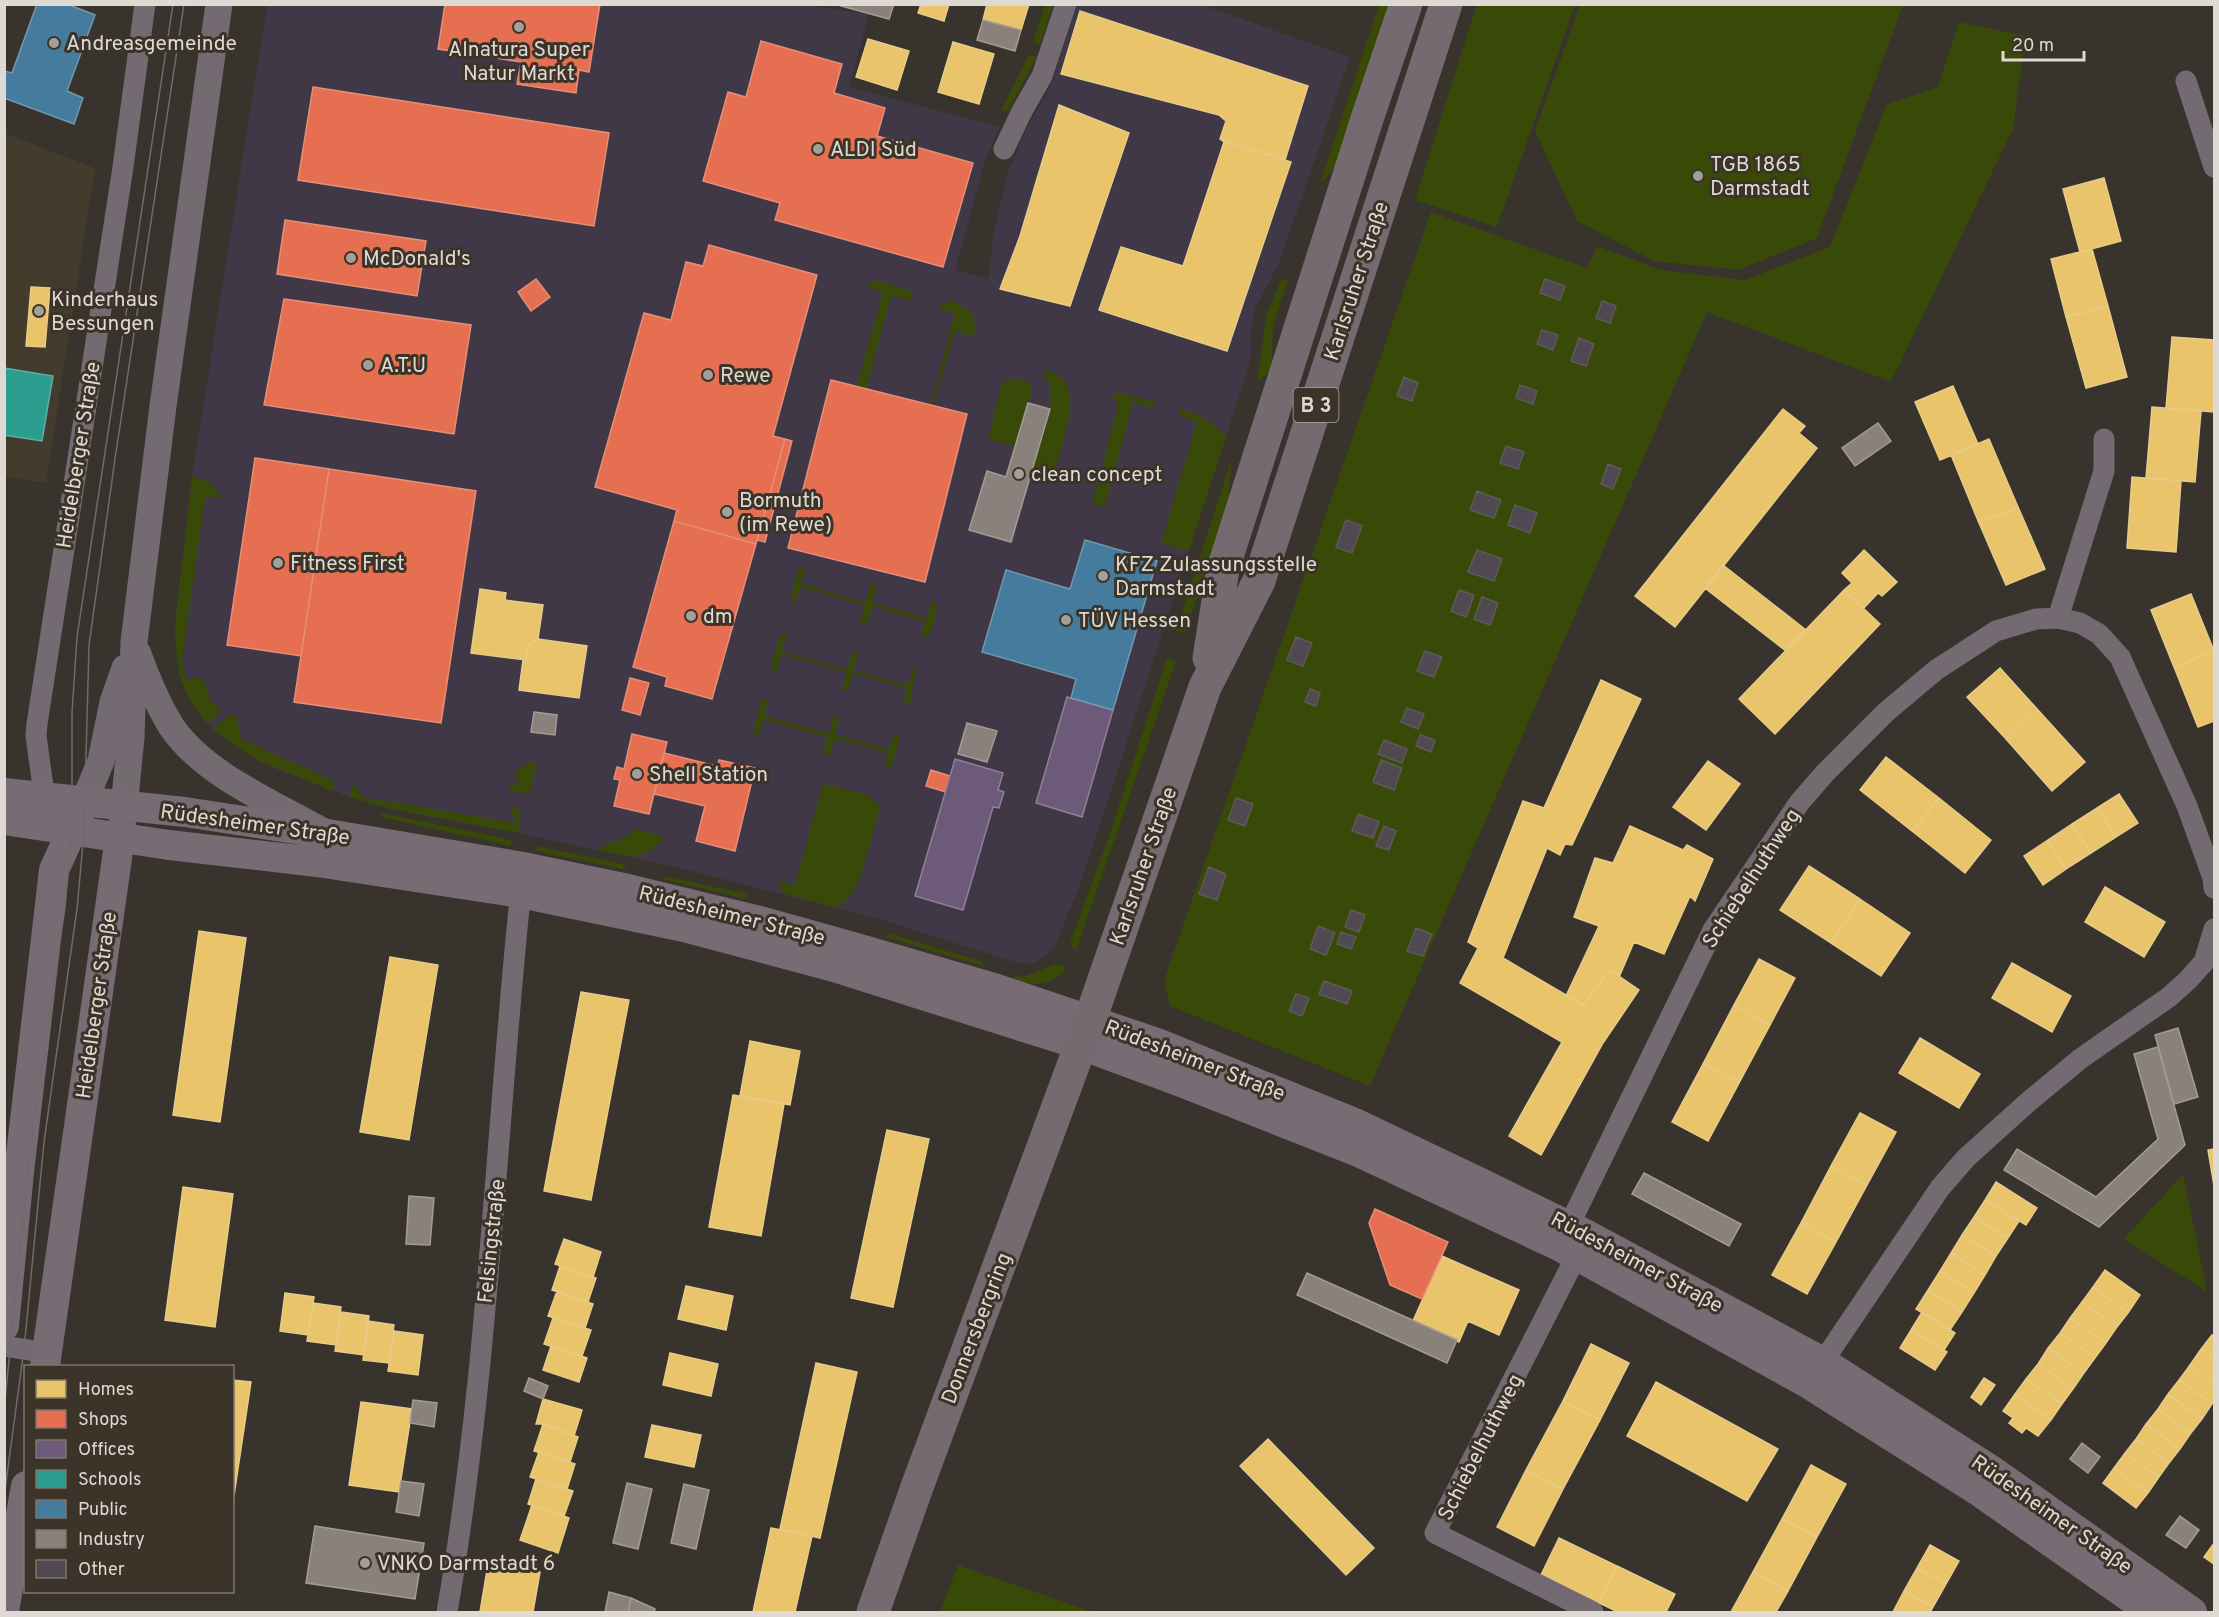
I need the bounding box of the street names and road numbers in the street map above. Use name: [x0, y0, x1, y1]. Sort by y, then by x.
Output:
street label: Karlsruher Straße: [1319, 198, 1396, 365]
street label: Heidelberger Straße: [51, 360, 108, 551]
road number: B 3: [1294, 388, 1338, 422]
street label: Karlsruher Straße: [1105, 784, 1184, 949]
street label: Rüdesheimer Straße: [158, 799, 351, 852]
street label: Schiebelhuthweg: [1697, 804, 1807, 954]
street label: Rüdesheimer Straße: [636, 880, 828, 953]
street label: Heidelberger Straße: [71, 910, 124, 1101]
street label: Rüdesheimer Straße: [1100, 1015, 1289, 1108]
street label: Felsingstraße: [473, 1178, 512, 1304]
street label: Rüdesheimer Straße: [1546, 1207, 1727, 1320]
street label: Donnersbergring: [936, 1249, 1019, 1408]
street label: Schiebelhuthweg: [1433, 1370, 1530, 1526]
street label: Rüdesheimer Straße: [1965, 1449, 2137, 1581]

